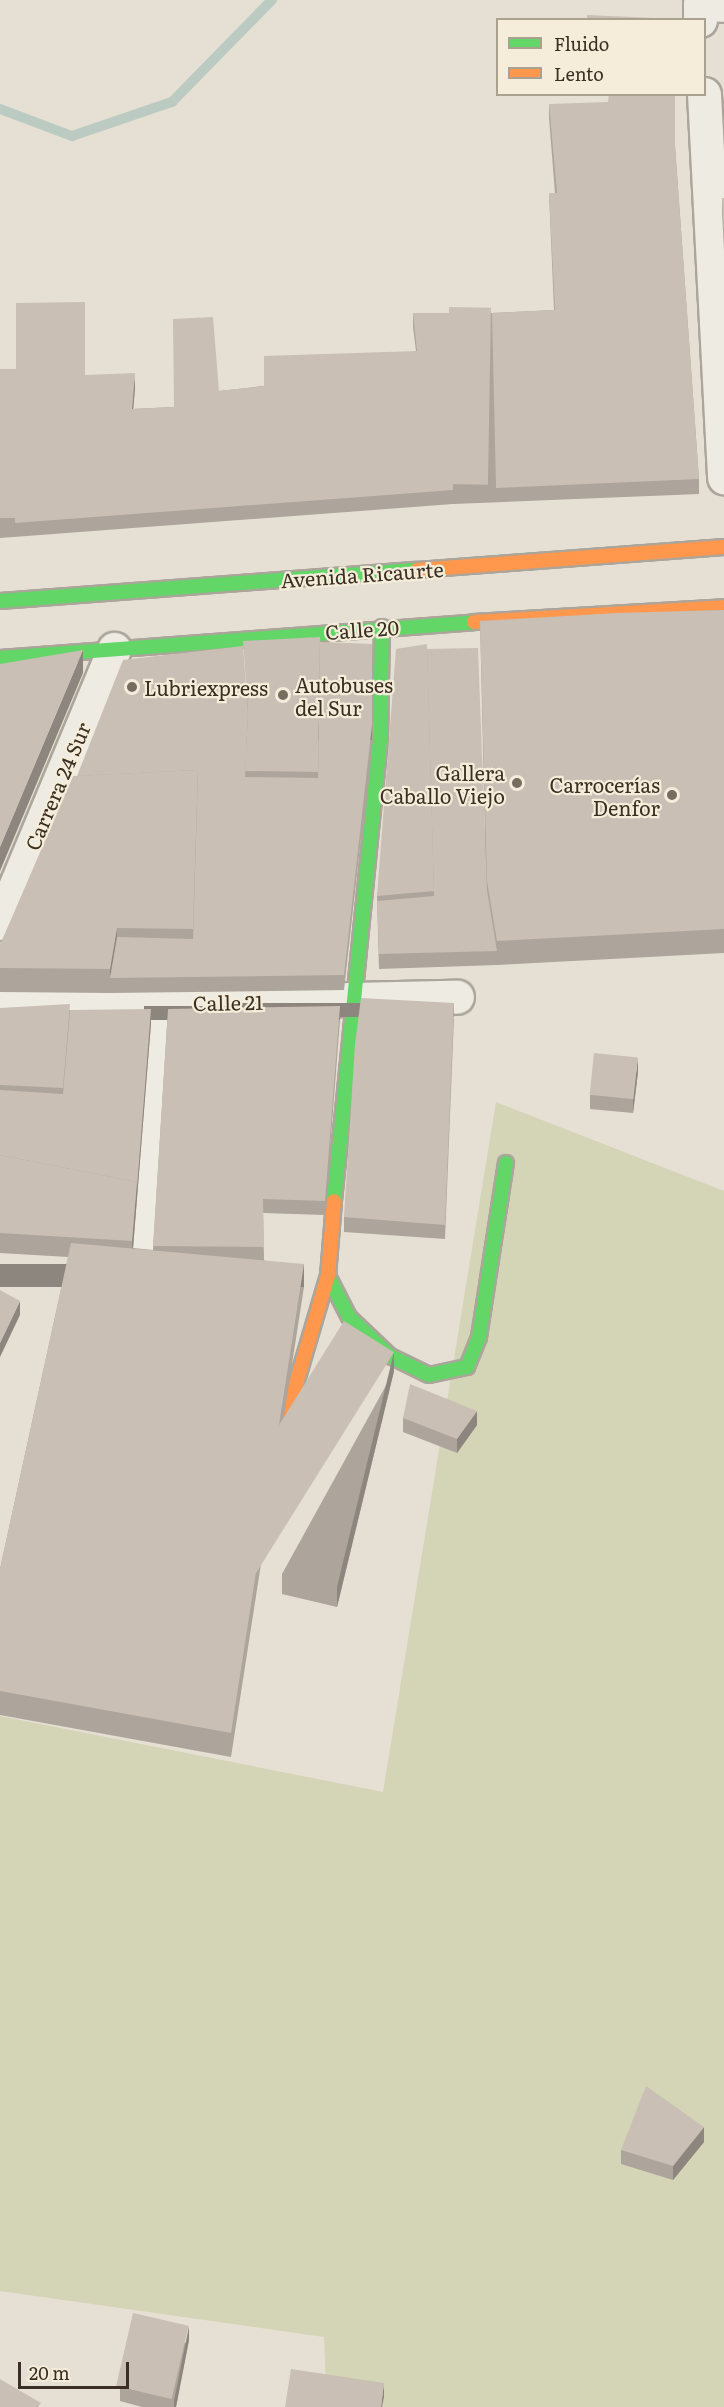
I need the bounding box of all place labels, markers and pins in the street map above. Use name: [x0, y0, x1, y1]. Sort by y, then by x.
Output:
place label: Autobuses del Sur: [295, 672, 393, 719]
place label: Lubriexpress: [144, 675, 268, 699]
marker: Lubriexpress: [125, 680, 139, 694]
marker: Autobuses del Sur: [276, 688, 290, 702]
place label: Gallera Caballo Viejo: [380, 760, 505, 807]
place label: Carrocerías Denfor: [549, 772, 660, 819]
marker: Gallera Caballo Viejo: [510, 776, 524, 790]
marker: Carrocerías Denfor: [665, 788, 679, 802]

